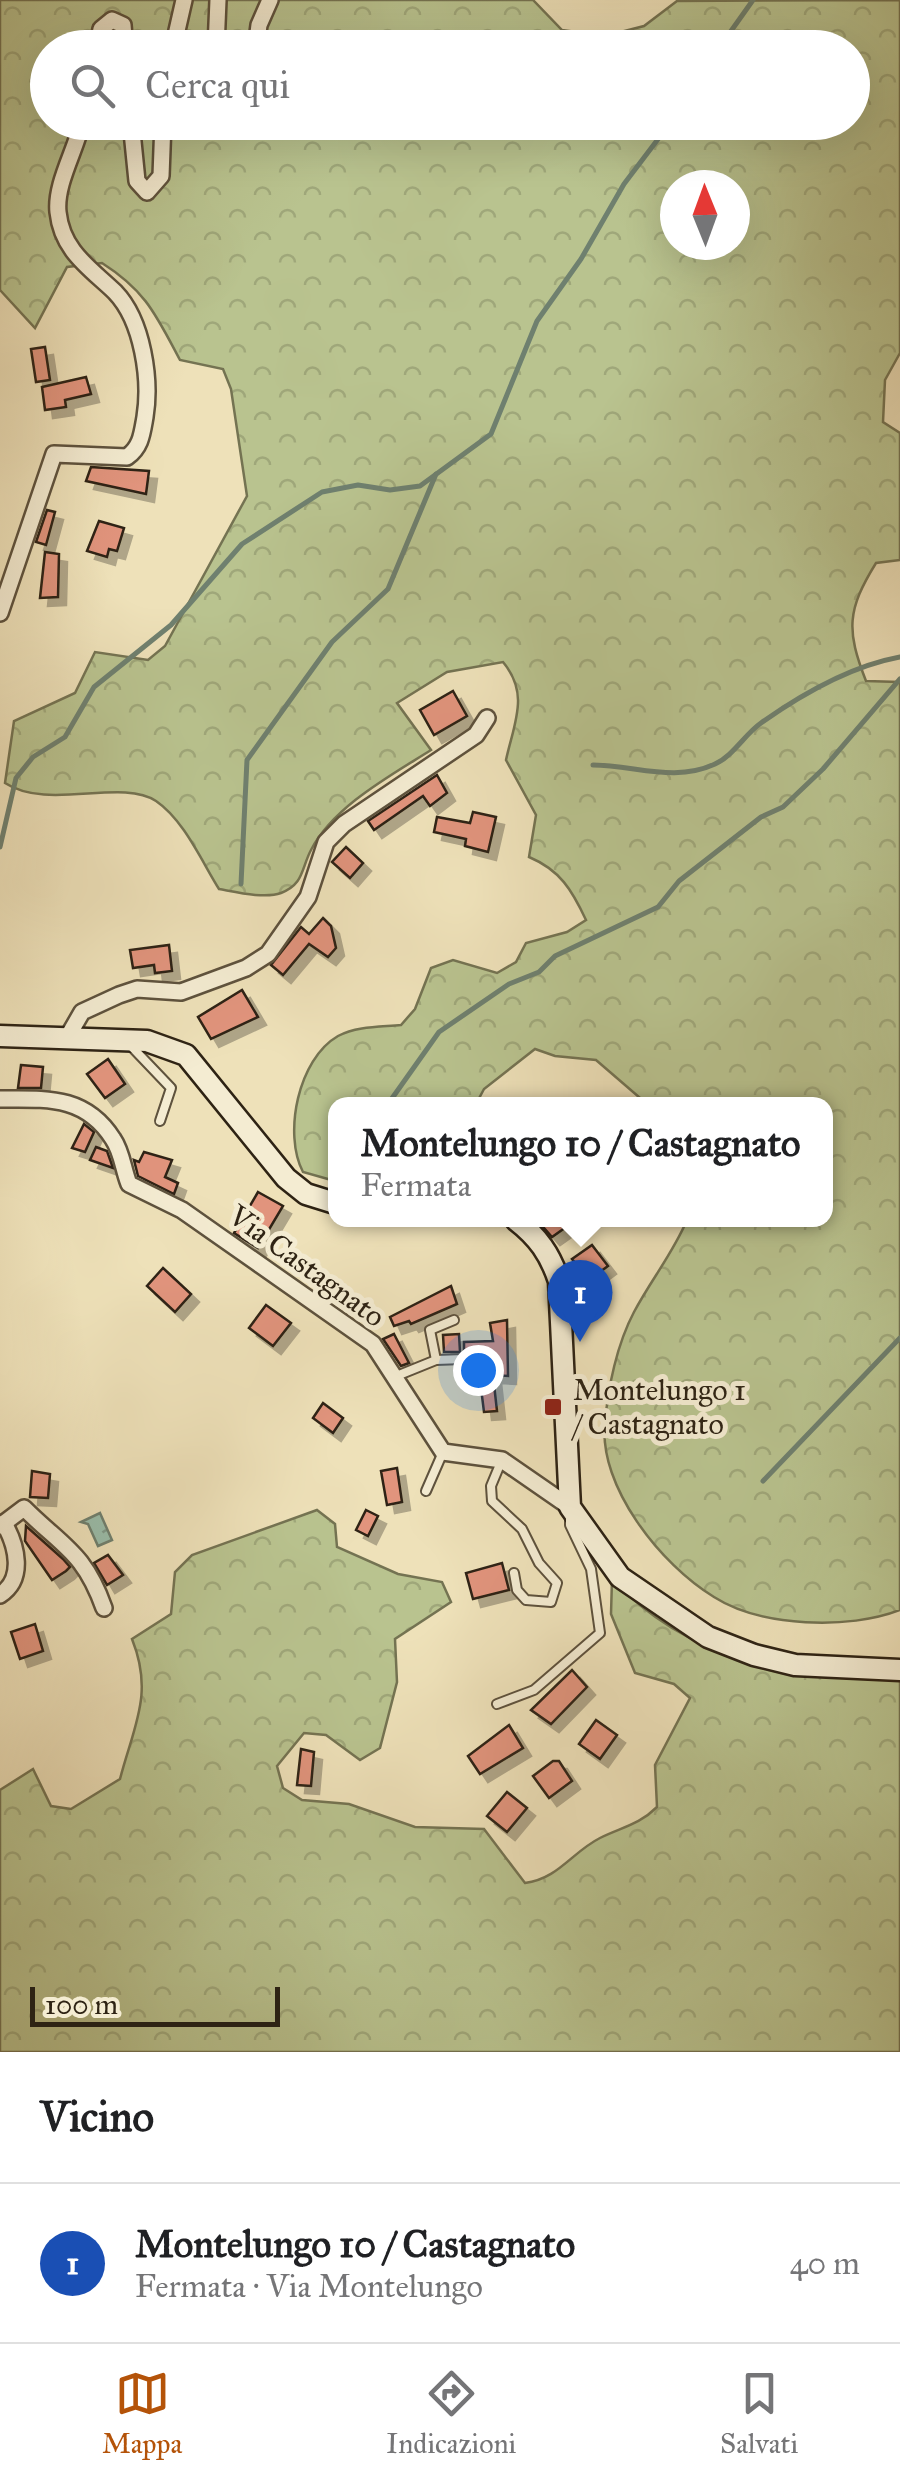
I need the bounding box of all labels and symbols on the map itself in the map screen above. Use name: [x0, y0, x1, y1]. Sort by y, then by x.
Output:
north arrow: [660, 170, 750, 260]
street label: Via Castagnato: [221, 1197, 392, 1335]
pin: 1: [548, 1260, 612, 1342]
your location: [453, 1345, 504, 1396]
place label: Montelungo 1 / Castagnato: [571, 1372, 746, 1442]
marker: Montelungo 1 / Castagnato: [542, 1396, 564, 1418]
scale bar: [30, 1982, 280, 2026]

